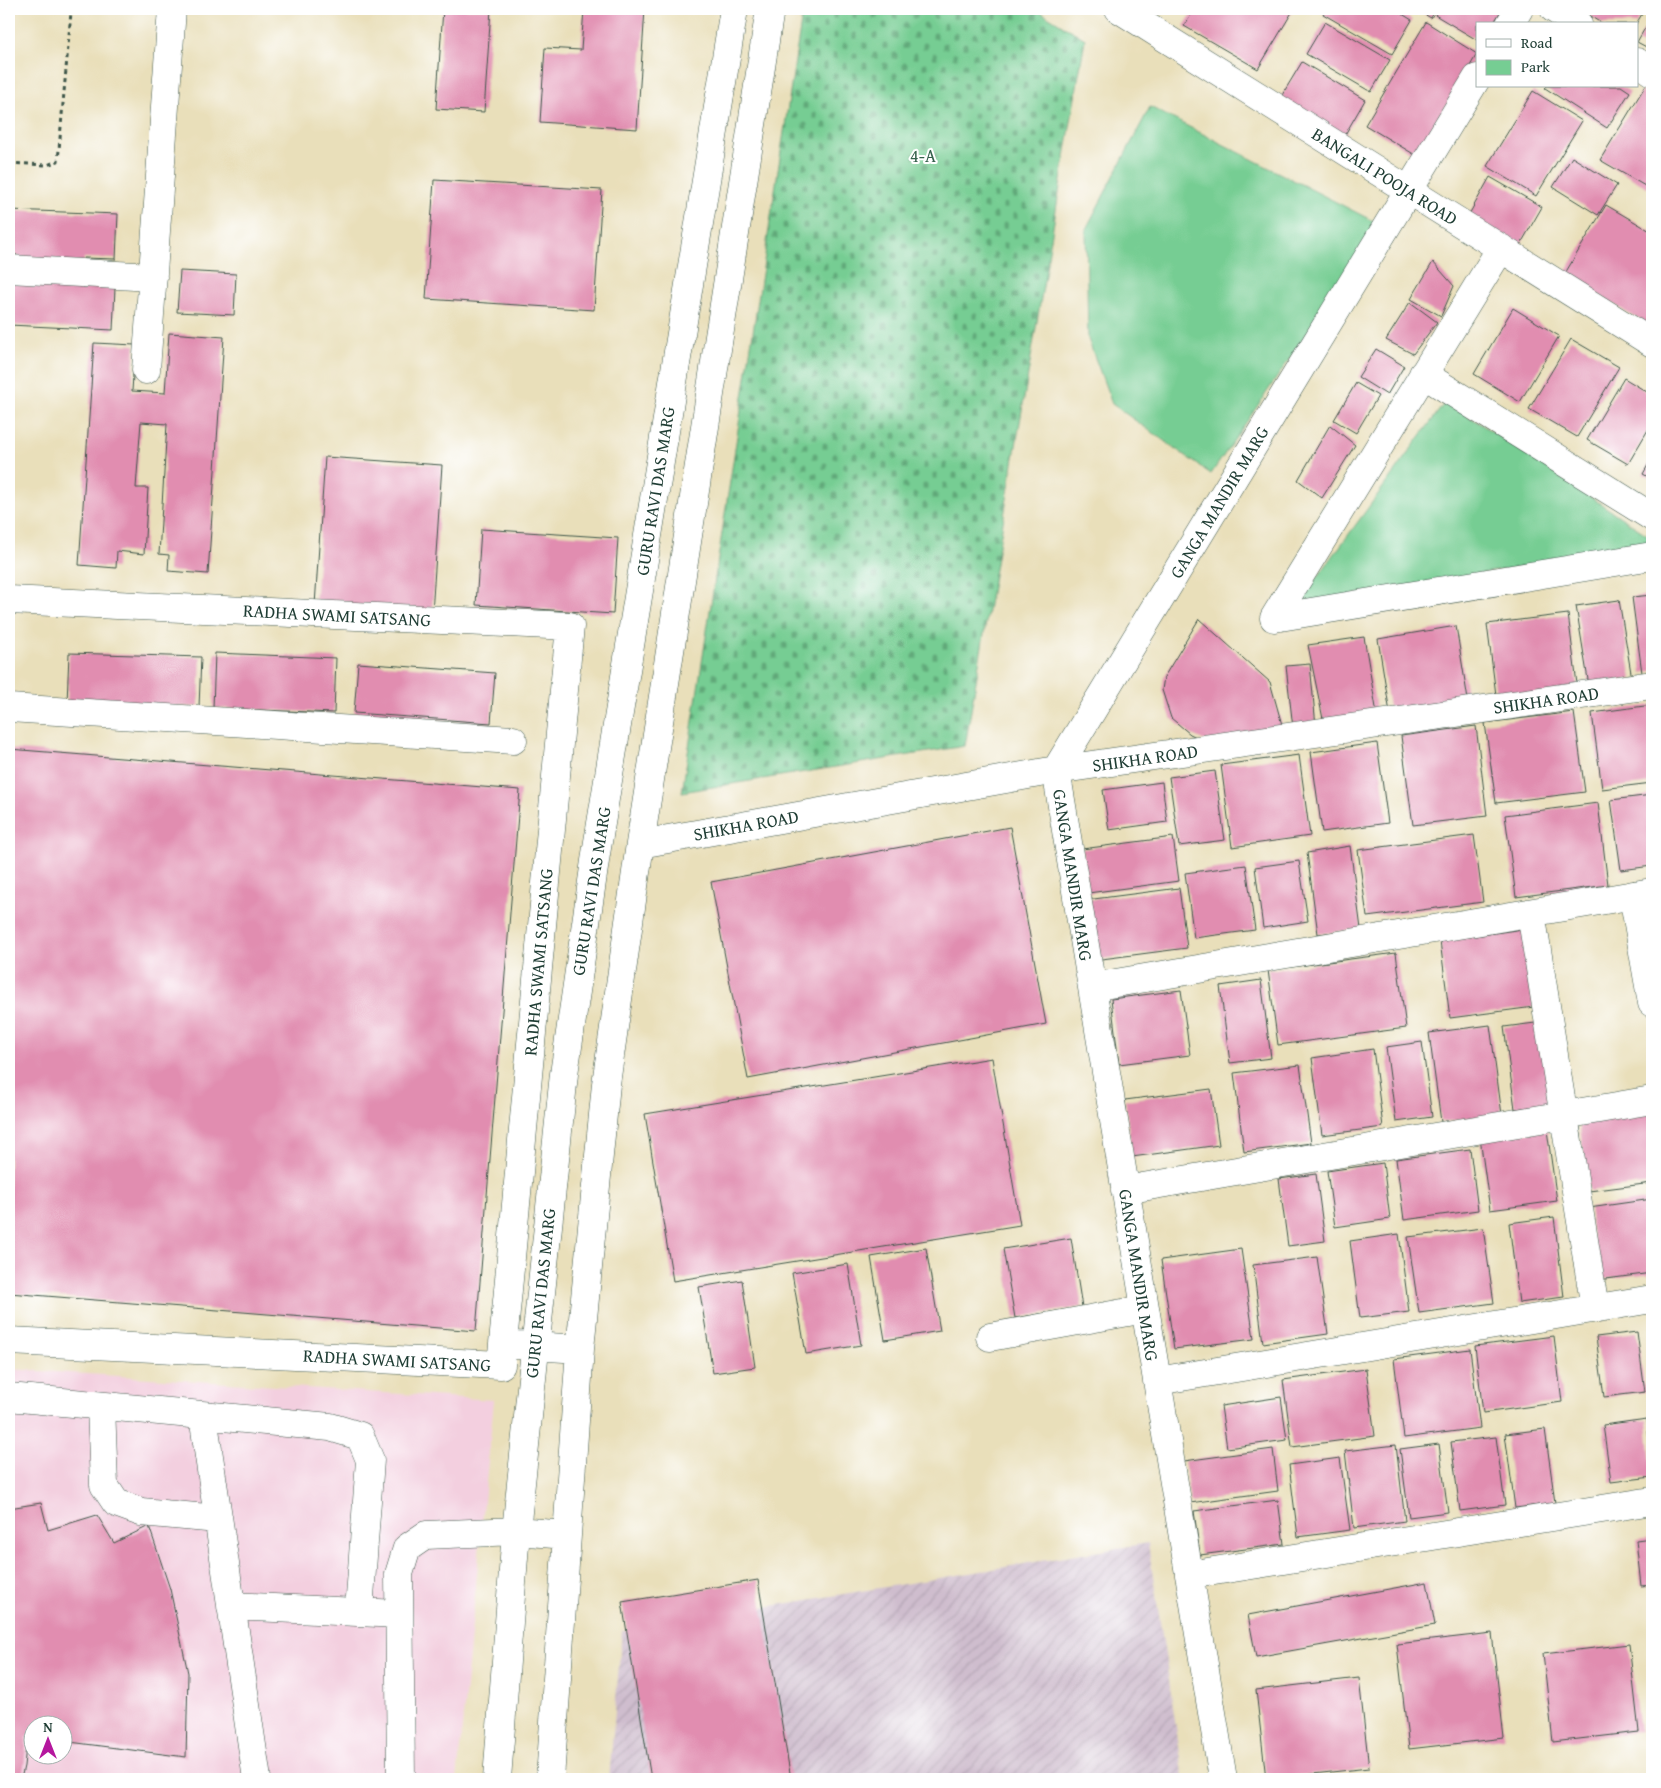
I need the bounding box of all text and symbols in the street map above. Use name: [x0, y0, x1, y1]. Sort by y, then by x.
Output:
legend: [1476, 22, 1638, 88]
text: Road: [1521, 32, 1552, 53]
text: Park: [1521, 56, 1550, 77]
street label: BANGALI POOJA ROAD: [1307, 120, 1463, 232]
park label: 4-A: [910, 142, 936, 169]
street label: GURU RAVI DAS MARG: [628, 404, 682, 577]
street label: GANGA MANDIR MARG: [1163, 420, 1275, 583]
street label: RADHA SWAMI SATSANG: [242, 597, 432, 633]
street label: SHIKHA ROAD: [1491, 679, 1601, 721]
street label: SHIKHA ROAD: [1090, 737, 1200, 779]
street label: GANGA MANDIR MARG: [1046, 787, 1100, 963]
street label: SHIKHA ROAD: [691, 802, 801, 848]
street label: GURU RAVI DAS MARG: [564, 804, 618, 977]
street label: RADHA SWAMI SATSANG: [516, 867, 560, 1057]
street label: GANGA MANDIR MARG: [1112, 1187, 1166, 1363]
street label: GURU RAVI DAS MARG: [518, 1206, 562, 1379]
street label: RADHA SWAMI SATSANG: [302, 1342, 492, 1378]
north arrow: [22, 1716, 72, 1766]
text: N: [43, 1717, 53, 1737]

